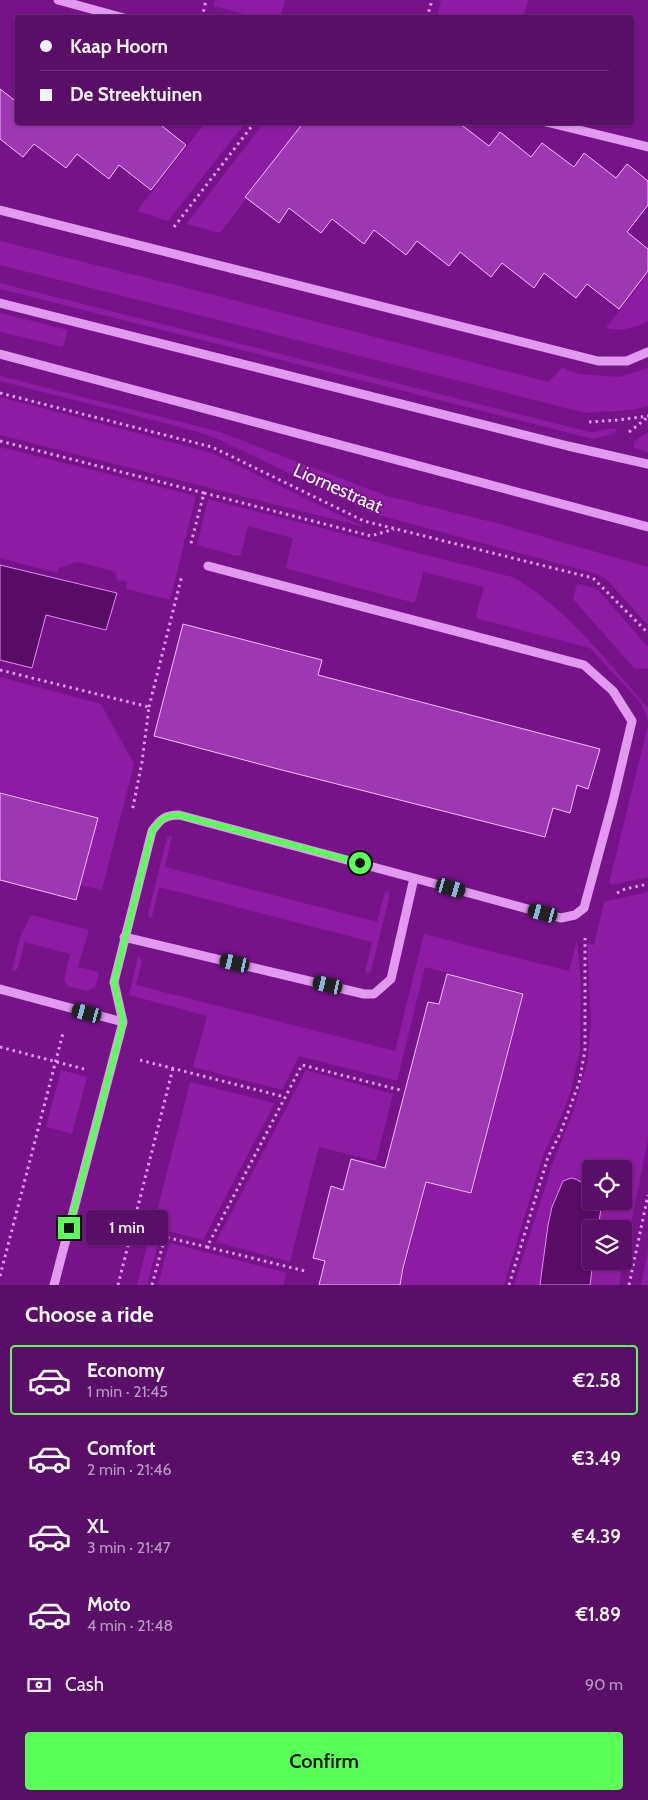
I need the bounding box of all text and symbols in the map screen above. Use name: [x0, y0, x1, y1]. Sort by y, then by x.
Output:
text: Kaap Hoorn: [70, 35, 168, 58]
text: De Streektuinen: [70, 83, 202, 106]
street label: Liornestraat: [290, 458, 387, 518]
route start: [349, 852, 371, 874]
car: [434, 877, 467, 899]
car: [526, 902, 559, 924]
car: [218, 952, 251, 974]
car: [311, 974, 344, 996]
car: [70, 1002, 103, 1024]
map controls: [582, 1160, 632, 1270]
button: locate: [582, 1160, 632, 1210]
callout: 1 min: [86, 1210, 169, 1246]
route end: [58, 1217, 80, 1239]
text: 1 min: [109, 1218, 145, 1237]
button: layers: [582, 1220, 632, 1270]
text: Choose a ride: [25, 1301, 154, 1328]
icon: car: [27, 1358, 72, 1403]
text: Economy: [87, 1359, 165, 1382]
text: €2.58: [573, 1369, 621, 1392]
text: 1 min · 21:45: [87, 1382, 168, 1401]
icon: car: [27, 1436, 72, 1481]
text: Comfort: [87, 1437, 156, 1460]
text: €3.49: [572, 1447, 621, 1470]
text: 2 min · 21:46: [87, 1460, 172, 1479]
icon: car: [27, 1514, 72, 1559]
text: XL: [87, 1515, 108, 1538]
text: €4.39: [572, 1525, 621, 1548]
text: 3 min · 21:47: [87, 1538, 171, 1557]
icon: car: [27, 1592, 72, 1637]
text: Moto: [87, 1593, 131, 1616]
text: €1.89: [576, 1603, 621, 1626]
text: 4 min · 21:48: [87, 1616, 173, 1635]
icon: cash: [25, 1671, 53, 1699]
text: Cash: [65, 1673, 104, 1696]
text: 90 m: [585, 1675, 623, 1694]
button: Confirm: [25, 1732, 623, 1790]

